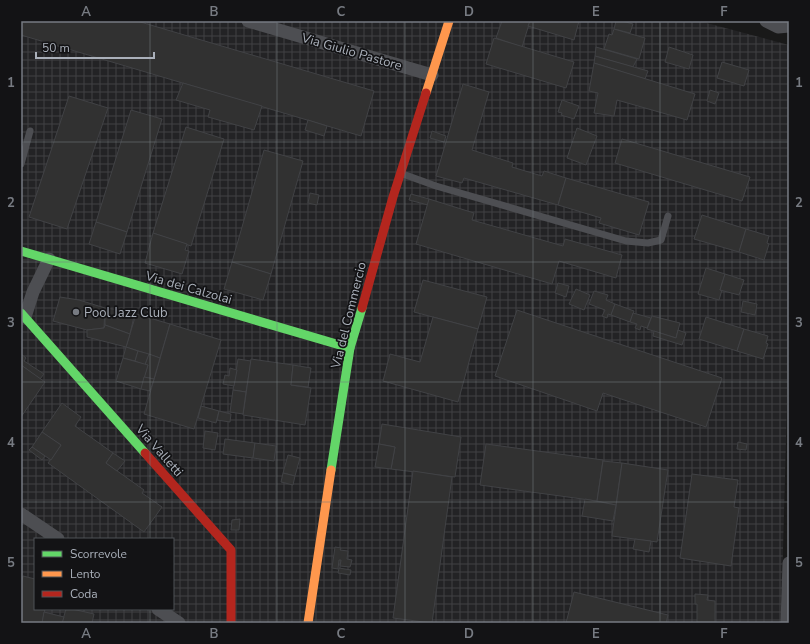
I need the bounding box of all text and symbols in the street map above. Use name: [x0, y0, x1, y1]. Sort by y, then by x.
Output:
text: A: [81, 3, 91, 21]
text: B: [210, 3, 219, 21]
text: C: [337, 3, 346, 21]
text: D: [464, 3, 474, 21]
text: E: [592, 3, 600, 21]
text: F: [720, 3, 728, 21]
street label: Via Giulio Pastore: [298, 29, 404, 75]
scale bar: [36, 34, 154, 60]
text: 50 m: [42, 40, 70, 56]
text: 1: [7, 74, 15, 92]
text: 1: [795, 74, 803, 92]
text: 2: [7, 194, 15, 212]
text: 2: [795, 194, 803, 212]
street label: Via del Commercio: [327, 260, 371, 371]
street label: Via dei Calzolai: [142, 267, 234, 309]
place label: Pool Jazz Club: [84, 304, 168, 322]
marker: Pool Jazz Club: [71, 307, 81, 317]
text: 3: [7, 314, 15, 332]
text: 3: [795, 314, 803, 332]
street label: Via Valletti: [131, 420, 187, 481]
text: 4: [7, 434, 15, 452]
text: 4: [795, 434, 803, 452]
legend: [34, 538, 174, 610]
text: Scorrevole: [70, 546, 127, 562]
text: 5: [7, 554, 15, 572]
text: 5: [795, 554, 803, 572]
text: Lento: [70, 566, 101, 582]
text: Coda: [70, 586, 98, 602]
text: A: [81, 625, 91, 643]
text: B: [210, 625, 219, 643]
text: C: [337, 625, 346, 643]
text: D: [464, 625, 474, 643]
text: E: [592, 625, 600, 643]
text: F: [720, 625, 728, 643]

